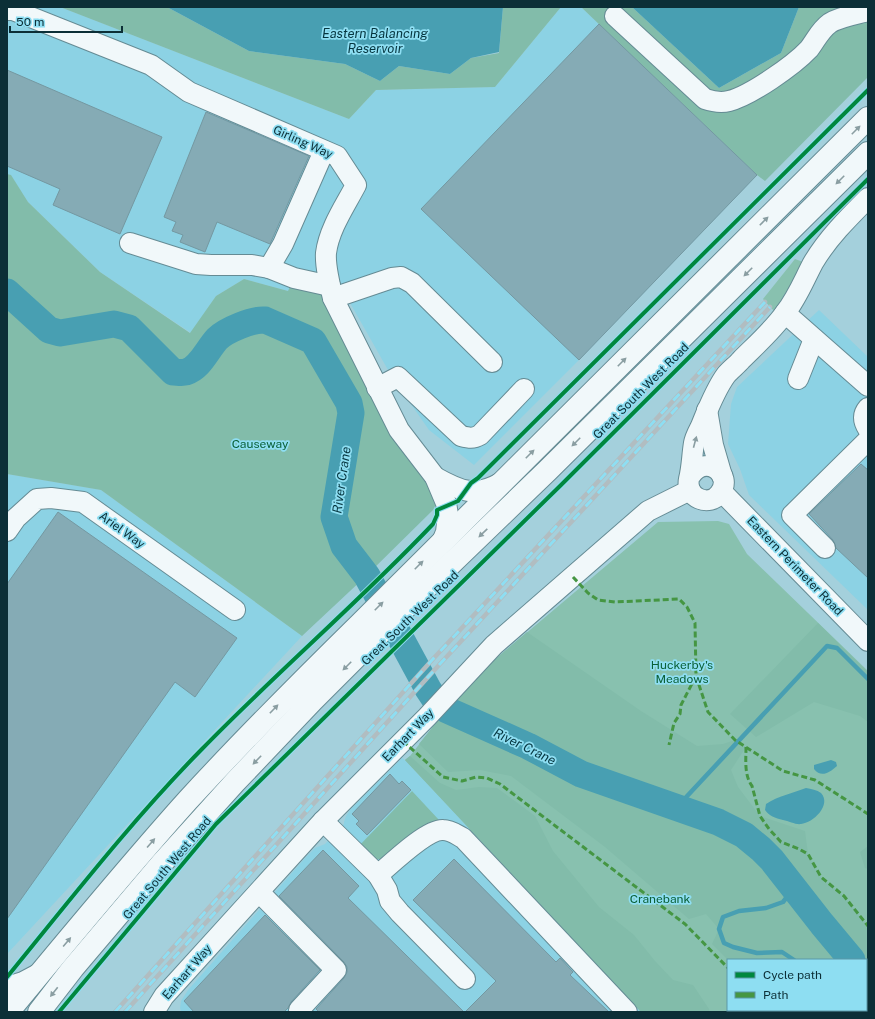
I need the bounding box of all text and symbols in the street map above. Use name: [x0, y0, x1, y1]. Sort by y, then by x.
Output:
scale bar: [10, 8, 122, 34]
text: 50 m: [16, 15, 44, 29]
water label: Eastern Balancing Reservoir: [322, 26, 428, 56]
street label: Girling Way: [271, 123, 336, 162]
one-way arrow: [851, 125, 861, 135]
one-way arrow: [835, 175, 845, 185]
one-way arrow: [759, 216, 769, 226]
one-way arrow: [743, 267, 753, 277]
street label: Great South West Road: [590, 340, 692, 442]
one-way arrow: [617, 357, 627, 367]
one-way arrow: [692, 435, 698, 447]
park label: Causeway: [232, 437, 289, 451]
one-way arrow: [571, 437, 581, 447]
water label: River Crane: [329, 446, 354, 514]
one-way arrow: [525, 449, 535, 459]
street label: Ariel Way: [96, 509, 148, 552]
street label: Eastern Perimeter Road: [744, 514, 846, 618]
one-way arrow: [478, 528, 488, 538]
one-way arrow: [414, 560, 424, 570]
street label: Great South West Road: [358, 568, 462, 668]
one-way arrow: [374, 601, 384, 610]
park label: Huckerby's Meadows: [651, 658, 713, 686]
one-way arrow: [342, 661, 352, 671]
one-way arrow: [269, 704, 279, 714]
street label: Earhart Way: [379, 705, 437, 764]
water label: River Crane: [491, 725, 558, 768]
one-way arrow: [252, 754, 261, 765]
street label: Great South West Road: [120, 814, 214, 922]
one-way arrow: [146, 838, 155, 848]
park label: Cranebank: [630, 892, 690, 906]
one-way arrow: [62, 937, 71, 947]
street label: Earhart Way: [159, 941, 215, 1002]
legend: [727, 959, 867, 1011]
text: Cycle path: [763, 968, 822, 982]
one-way arrow: [50, 987, 59, 998]
text: Path: [763, 988, 789, 1002]

